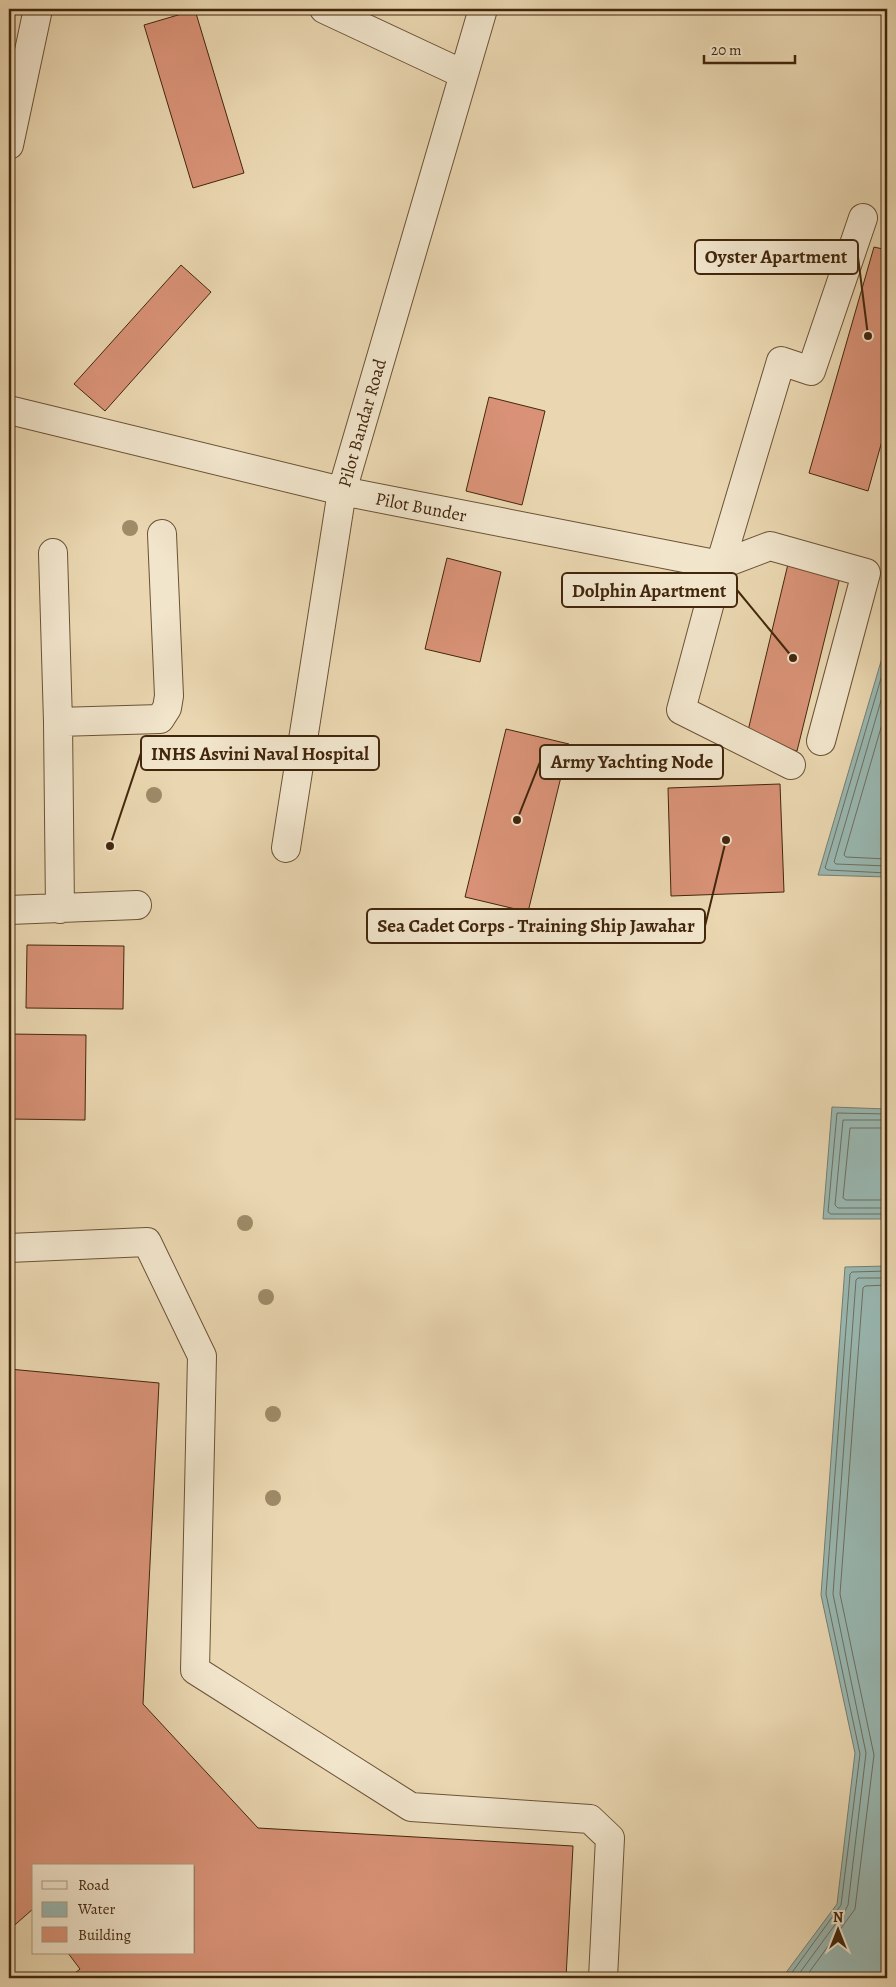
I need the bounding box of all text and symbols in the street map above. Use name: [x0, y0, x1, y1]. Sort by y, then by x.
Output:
scale bar: [704, 32, 795, 64]
text: 20 m: [711, 40, 742, 60]
callout: Oyster Apartment: [695, 240, 858, 274]
text: Oyster Apartment: [705, 244, 848, 270]
street label: Pilot Bandar Road: [332, 356, 392, 490]
street label: Pilot Bunder: [373, 486, 469, 528]
callout: Dolphin Apartment: [562, 573, 737, 607]
text: Dolphin Apartment: [572, 578, 727, 604]
callout: INHS Asvini Naval Hospital: [141, 736, 379, 770]
text: INHS Asvini Naval Hospital: [151, 741, 369, 767]
callout: Army Yachting Node: [540, 745, 723, 779]
text: Army Yachting Node: [550, 749, 713, 775]
callout: Sea Cadet Corps - Training Ship Jawahar: [367, 909, 705, 943]
text: Sea Cadet Corps - Training Ship Jawahar: [377, 913, 695, 939]
legend: [32, 1864, 195, 1954]
text: Road: [78, 1875, 110, 1895]
text: Water: [77, 1899, 115, 1919]
north arrow: [814, 1904, 864, 1954]
text: N: [833, 1908, 843, 1927]
text: Building: [78, 1925, 131, 1945]

